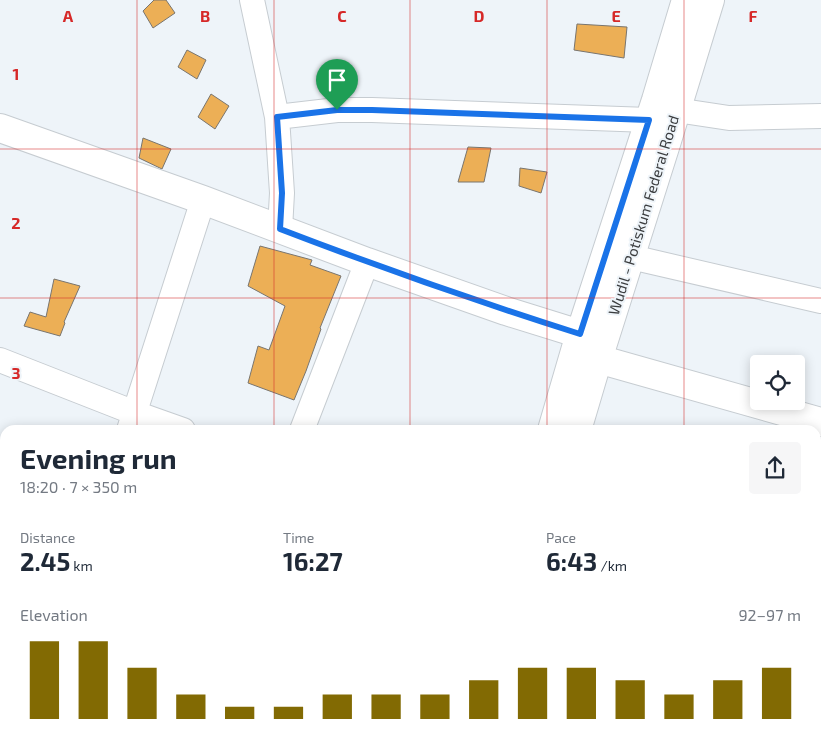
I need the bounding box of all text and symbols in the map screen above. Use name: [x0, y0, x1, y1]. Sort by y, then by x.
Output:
text: A: [63, 6, 74, 25]
text: B: [200, 6, 210, 25]
text: C: [337, 6, 347, 25]
text: D: [474, 6, 485, 25]
text: E: [611, 6, 621, 25]
text: F: [749, 6, 758, 25]
pin: [316, 59, 358, 110]
text: 1: [13, 64, 19, 83]
icon: arrive: [323, 66, 351, 94]
street label: Wudil - Potiskum Federal Road: [604, 113, 682, 317]
text: 2: [11, 213, 21, 232]
map controls: [750, 355, 805, 410]
button: locate: [750, 355, 805, 410]
text: 3: [11, 363, 21, 382]
text: Evening run: [20, 441, 177, 475]
button: share: [749, 442, 801, 494]
text: 18:20 · 7 × 350 m: [20, 477, 137, 496]
text: Distance: [20, 529, 75, 546]
text: Time: [283, 529, 314, 546]
text: Pace: [546, 529, 576, 546]
text: 2.45: [20, 546, 70, 576]
text: 16:27: [283, 546, 343, 576]
text: 6:43: [546, 546, 597, 576]
text: km: [70, 557, 93, 574]
text: /km: [597, 557, 627, 574]
text: Elevation: [20, 605, 88, 624]
text: 92–97 m: [738, 605, 801, 624]

